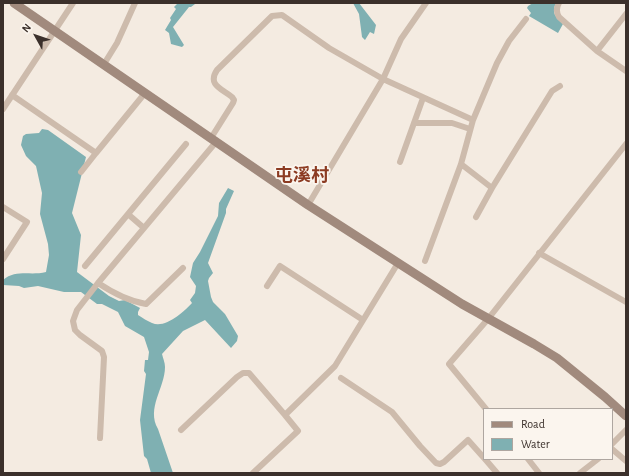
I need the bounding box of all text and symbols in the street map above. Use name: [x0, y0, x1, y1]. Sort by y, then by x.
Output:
north arrow: [16, 16, 56, 56]
text: N: [20, 21, 33, 34]
district label: 屯溪村: [275, 165, 329, 187]
legend: [483, 408, 613, 460]
text: Road: [521, 418, 545, 430]
text: Water: [521, 438, 550, 450]

